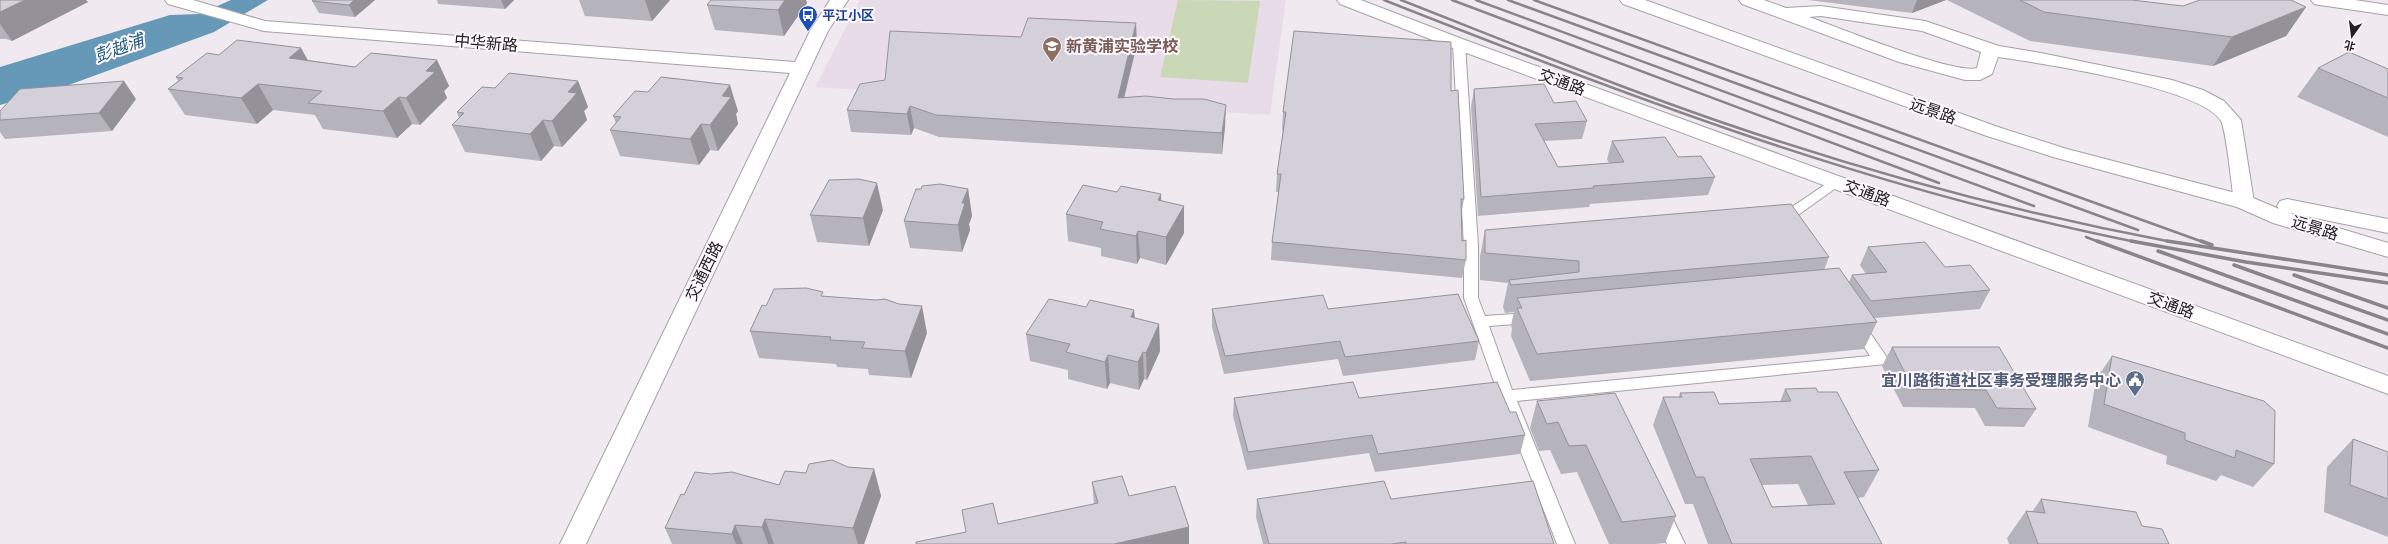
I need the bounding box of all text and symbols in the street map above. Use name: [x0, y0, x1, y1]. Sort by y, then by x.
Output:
bus stop icon: 平江小区: [797, 4, 819, 32]
place label: 平江小区: [822, 8, 874, 23]
north arrow: [2332, 16, 2372, 56]
water label: 彭越浦: [92, 29, 149, 66]
street label: 中华新路: [453, 31, 519, 55]
school or university icon: 新黄浦实验学校: [1041, 35, 1063, 63]
place label: 新黄浦实验学校: [1066, 37, 1179, 56]
text: 北: [2343, 38, 2357, 53]
street label: 交通路: [1536, 65, 1588, 99]
street label: 远景路: [1907, 94, 1959, 128]
street label: 交通路: [1841, 176, 1893, 210]
street label: 远景路: [2289, 212, 2341, 244]
street label: 交通西路: [681, 238, 727, 304]
street label: 交通路: [2145, 288, 2197, 322]
public building icon: 宜川路街道社区事务受理服务中心: [2124, 369, 2146, 397]
place label: 宜川路街道社区事务受理服务中心: [1881, 371, 2121, 390]

